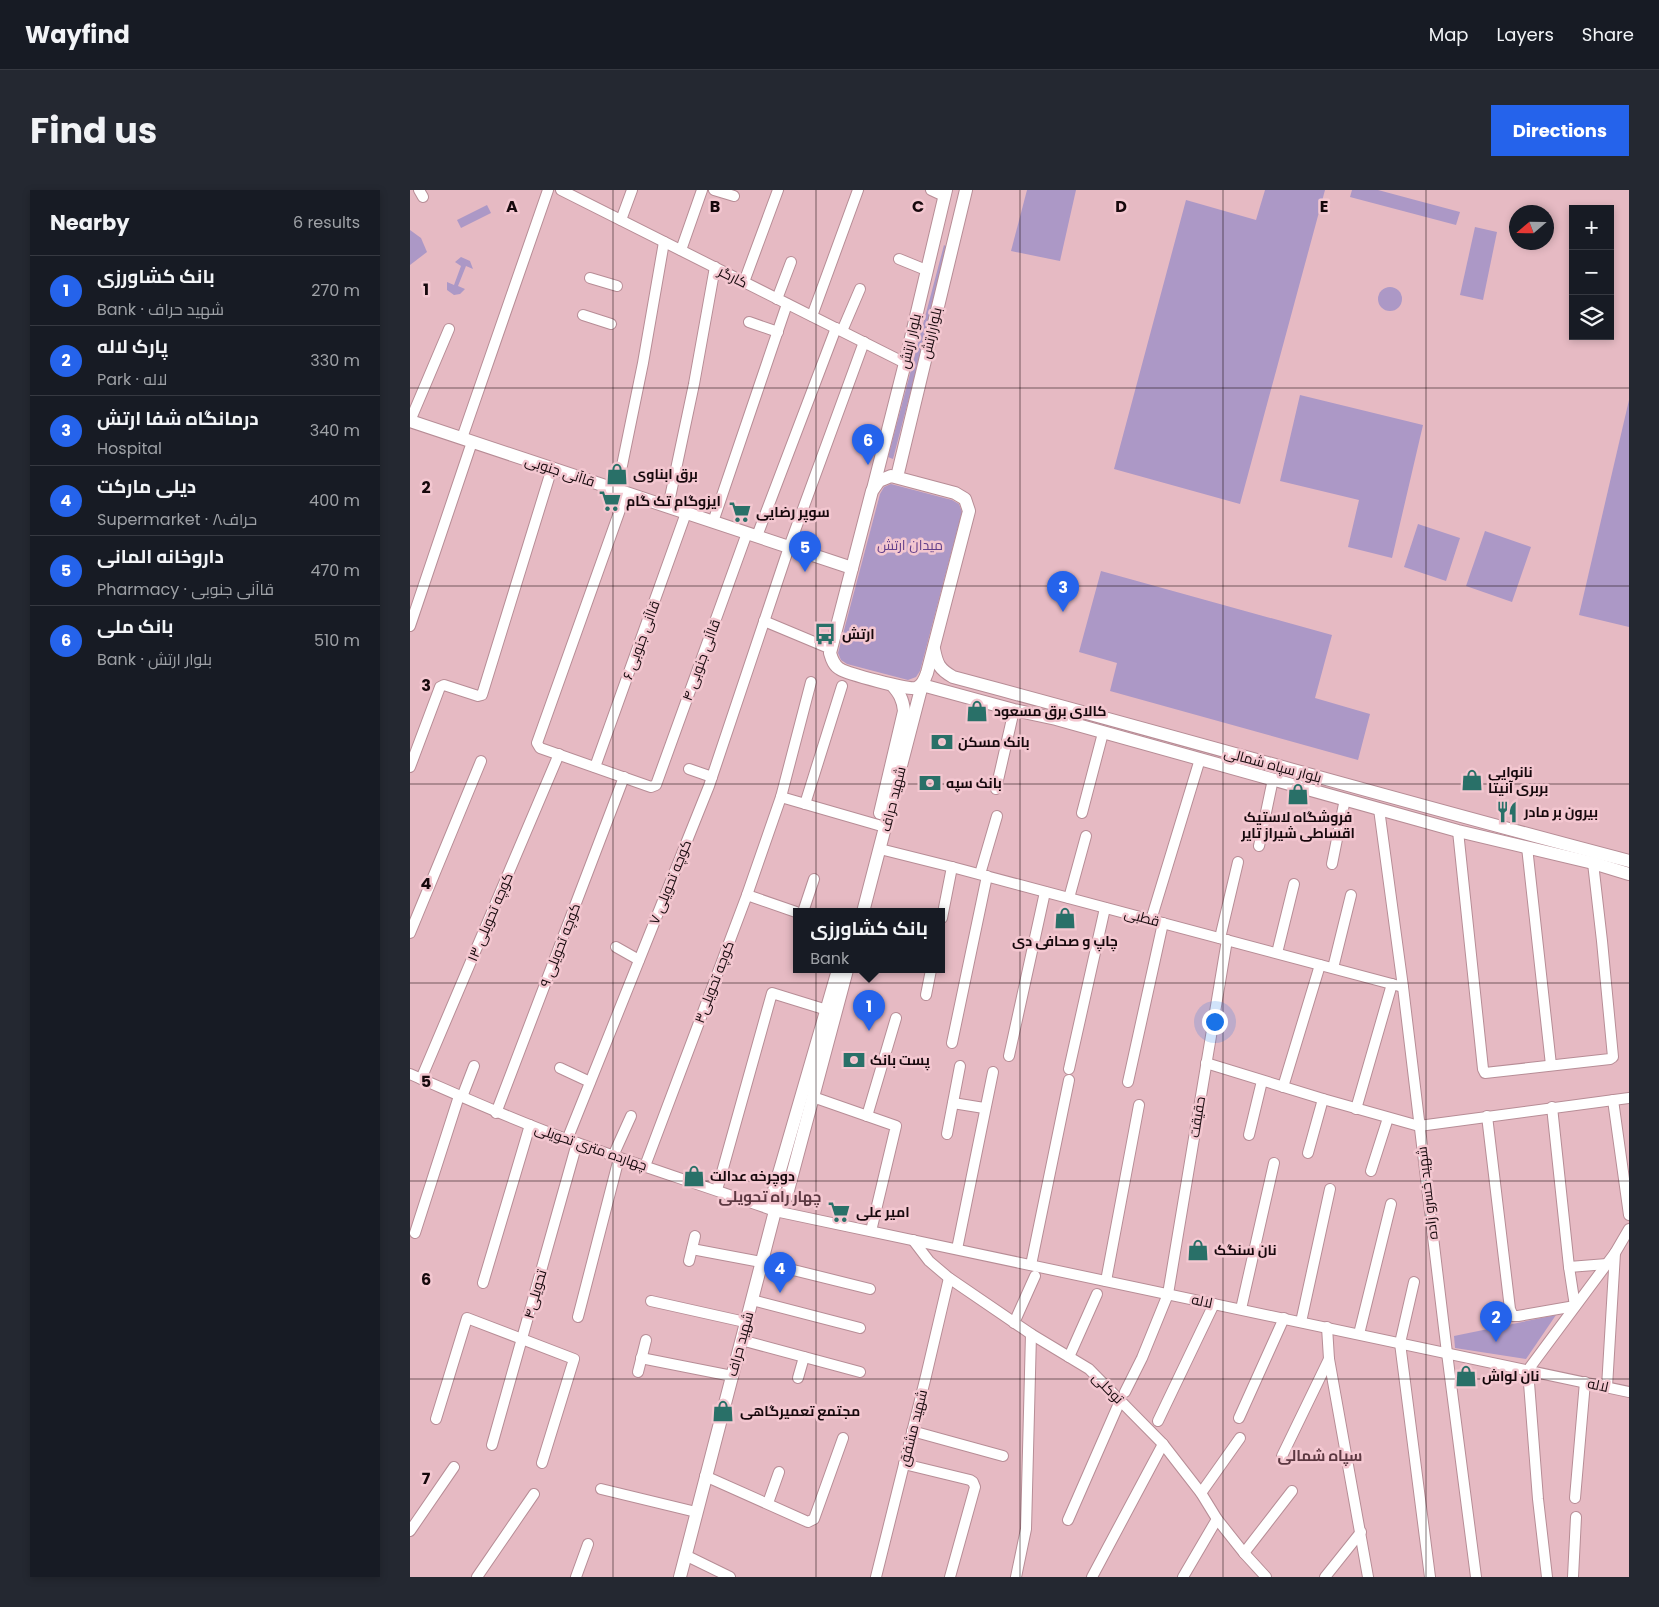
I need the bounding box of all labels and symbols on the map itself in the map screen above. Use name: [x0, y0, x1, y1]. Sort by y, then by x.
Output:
text: A: [506, 195, 518, 218]
text: B: [710, 195, 720, 218]
text: C: [912, 195, 924, 218]
text: D: [1115, 195, 1127, 218]
text: E: [1320, 195, 1328, 218]
north arrow: [1509, 205, 1554, 250]
street label: کارگر: [714, 261, 751, 293]
text: 1: [423, 278, 429, 301]
street label: بلوارارتش: [915, 305, 947, 361]
street label: بلوار ارتش: [894, 311, 926, 371]
pin: 6: [852, 424, 884, 465]
street label: قاآنی جنوبی: [523, 450, 597, 492]
shop icon: برق ابناوی: [604, 461, 630, 487]
place label: برق ابناوی: [633, 464, 698, 484]
text: 2: [421, 476, 431, 499]
supermarket icon: ایزوگام تک گام: [597, 488, 623, 514]
place label: ایزوگام تک گام: [626, 491, 721, 511]
supermarket icon: سوپر رضایی: [727, 499, 753, 525]
place label: سوپر رضایی: [756, 502, 830, 523]
pin: 5: [789, 531, 821, 572]
park label: میدان ارتش: [877, 535, 943, 555]
pin: 3: [1047, 571, 1079, 612]
street label: قاآنی جنوبی ۶: [617, 598, 665, 682]
street label: قاآنی جنوبی ۴: [677, 616, 725, 704]
bus stop icon: ارتش: [812, 621, 838, 647]
place label: ارتش: [842, 624, 875, 644]
text: 3: [421, 674, 431, 697]
shop icon: کالای برق مسعود: [964, 698, 990, 724]
place label: کالای برق مسعود: [994, 701, 1107, 721]
bank icon: بانک مسکن: [929, 729, 955, 755]
place label: بانک مسکن: [958, 732, 1030, 752]
street label: بلوار سپاه شمالی: [1222, 742, 1324, 788]
place label: نانوایی بربری آنیتا: [1488, 762, 1548, 798]
street label: شهید حراف: [875, 764, 911, 834]
shop icon: نانوایی بربری آنیتا: [1459, 767, 1485, 793]
bank icon: بانک سپه: [917, 770, 943, 796]
place label: بانک سپه: [946, 773, 1002, 793]
shop icon: فروشگاه لاستیک اقساطی شیراز تایر: [1285, 781, 1311, 807]
restaurant icon: بیرون بر مادر: [1494, 799, 1520, 825]
place label: بیرون بر مادر: [1523, 802, 1598, 822]
place label: فروشگاه لاستیک اقساطی شیراز تایر: [1240, 807, 1355, 843]
street label: کوچه تحویلی ۷: [644, 837, 696, 927]
street label: کوچه تحویلی ۱۳: [462, 870, 518, 964]
text: 4: [421, 872, 432, 895]
street label: کوچه تحویلی ۹: [535, 900, 585, 990]
street label: قطبی: [1122, 903, 1162, 931]
shop icon: چاپ و صحافی دی: [1052, 905, 1078, 931]
place label: چاپ و صحافی دی: [1012, 931, 1118, 952]
street label: کوچه تحویلی۳: [689, 938, 739, 1026]
pin: 1: [853, 990, 885, 1031]
your location: [1202, 1009, 1228, 1035]
bank icon: پست بانک: [841, 1047, 867, 1073]
place label: پست بانک: [870, 1050, 930, 1071]
text: 5: [421, 1070, 431, 1093]
street label: حقیقت: [1184, 1095, 1210, 1139]
street label: چهارده متری تحویلی: [532, 1118, 650, 1176]
street label: شهید خسرو زاده: [1411, 1145, 1443, 1241]
shop icon: دوچرخه عدالت: [681, 1163, 707, 1189]
place label: دوچرخه عدالت: [710, 1166, 795, 1187]
district label: چهار راه تحویلی: [718, 1186, 822, 1208]
supermarket icon: امیر علی: [826, 1199, 852, 1225]
place label: امیر علی: [856, 1202, 910, 1222]
shop icon: نان سنگک: [1185, 1237, 1211, 1263]
place label: نان سنگک: [1214, 1240, 1277, 1260]
pin: 4: [764, 1252, 796, 1293]
street label: تحویلی۴: [518, 1267, 552, 1321]
text: 6: [421, 1268, 431, 1291]
street label: لاله: [1190, 1289, 1214, 1313]
pin: 2: [1480, 1301, 1512, 1342]
street label: شهید حراف: [722, 1309, 758, 1379]
shop icon: نان لواش: [1453, 1363, 1479, 1389]
place label: نان لواش: [1482, 1366, 1539, 1386]
street label: توکلی: [1088, 1368, 1128, 1408]
street label: لاله: [1586, 1373, 1610, 1397]
street label: شهید مشفق: [894, 1387, 932, 1469]
shop icon: مجتمع تعمیرگاهی: [710, 1398, 736, 1424]
place label: مجتمع تعمیرگاهی: [740, 1401, 860, 1421]
district label: سپاه شمالی: [1278, 1445, 1362, 1466]
text: 7: [422, 1467, 431, 1490]

